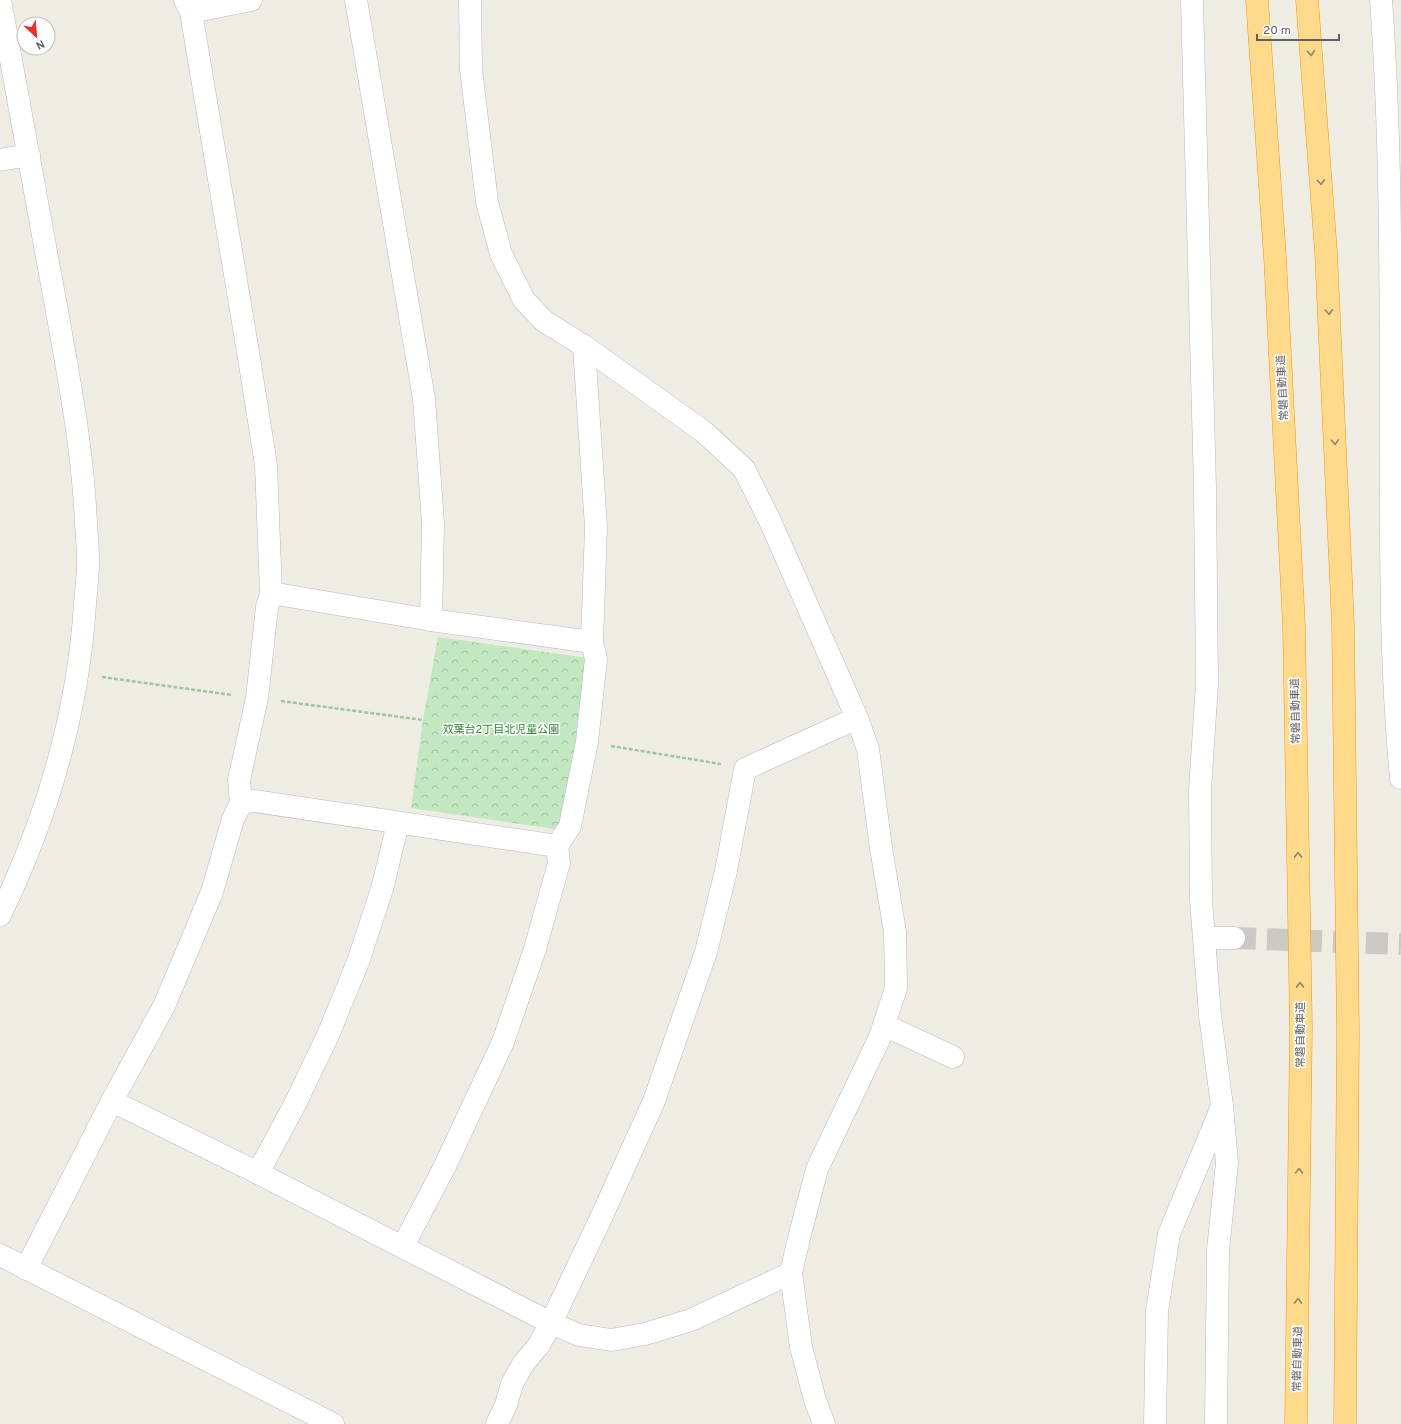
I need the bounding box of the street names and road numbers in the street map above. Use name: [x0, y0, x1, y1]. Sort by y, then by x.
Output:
street label: 常磐自動車道: [1274, 355, 1292, 421]
street label: 常磐自動車道: [1288, 678, 1304, 744]
street label: 常磐自動車道: [1294, 1002, 1308, 1068]
street label: 常磐自動車道: [1290, 1326, 1306, 1392]

